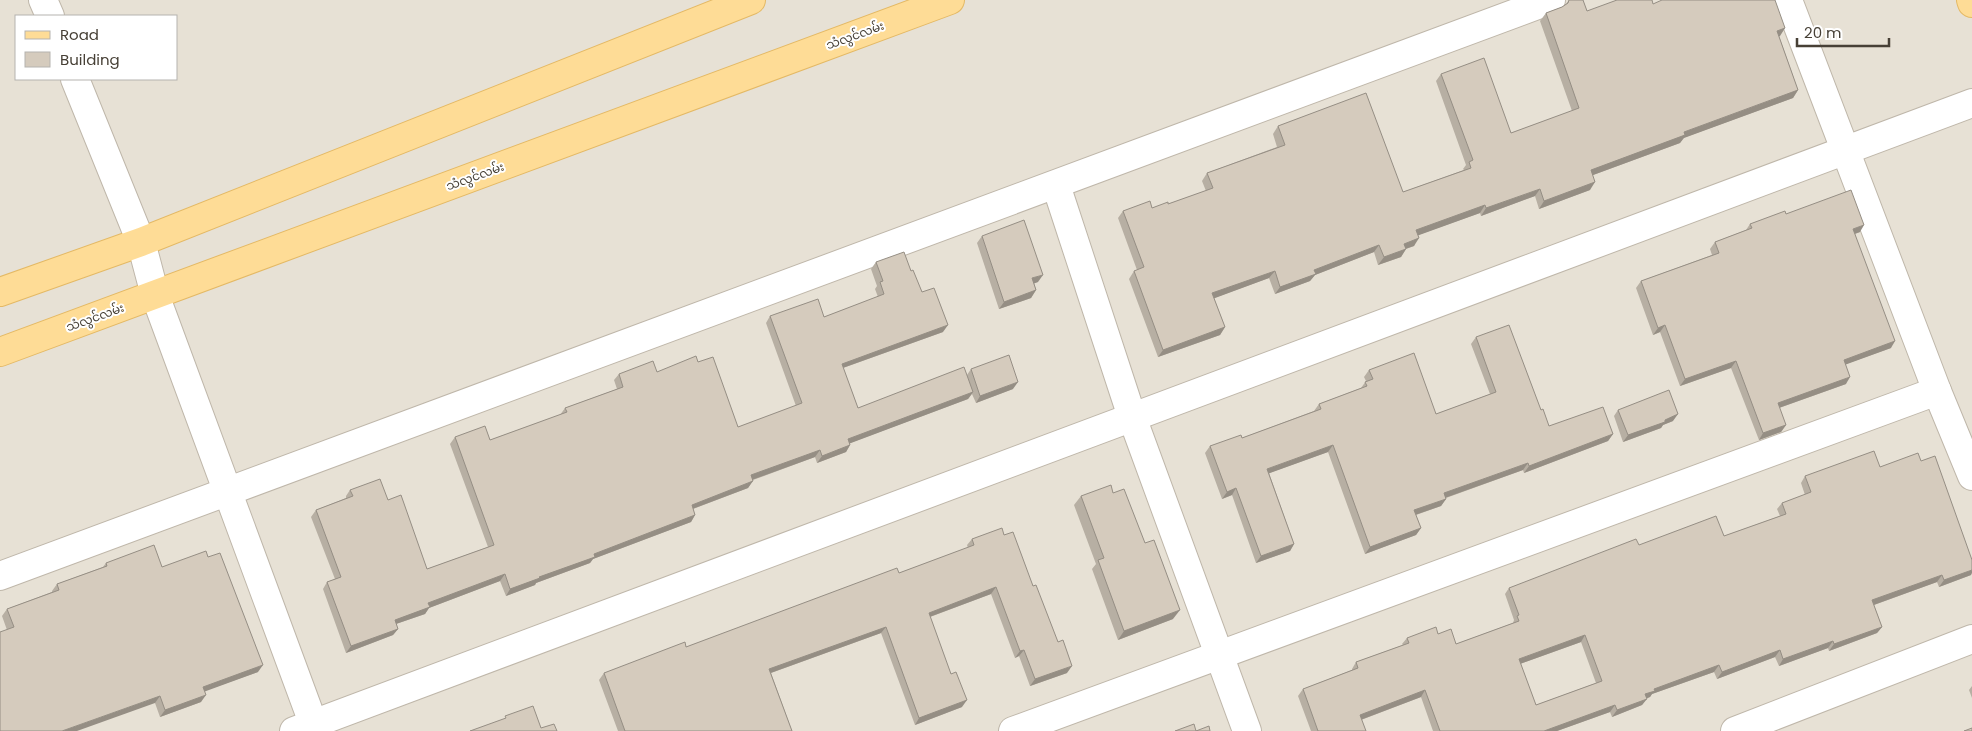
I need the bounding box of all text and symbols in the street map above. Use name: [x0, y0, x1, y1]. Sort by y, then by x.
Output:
legend: [15, 15, 178, 80]
scale bar: [1797, 15, 1890, 47]
street label: သံလွင်လမ်း: [824, 17, 887, 55]
text: 20 m: [1804, 22, 1842, 43]
text: Road: [60, 24, 99, 45]
text: Building: [60, 49, 120, 70]
street label: သံလွင်လမ်း: [444, 158, 507, 196]
street label: သံလွင်လမ်း: [64, 299, 127, 337]

